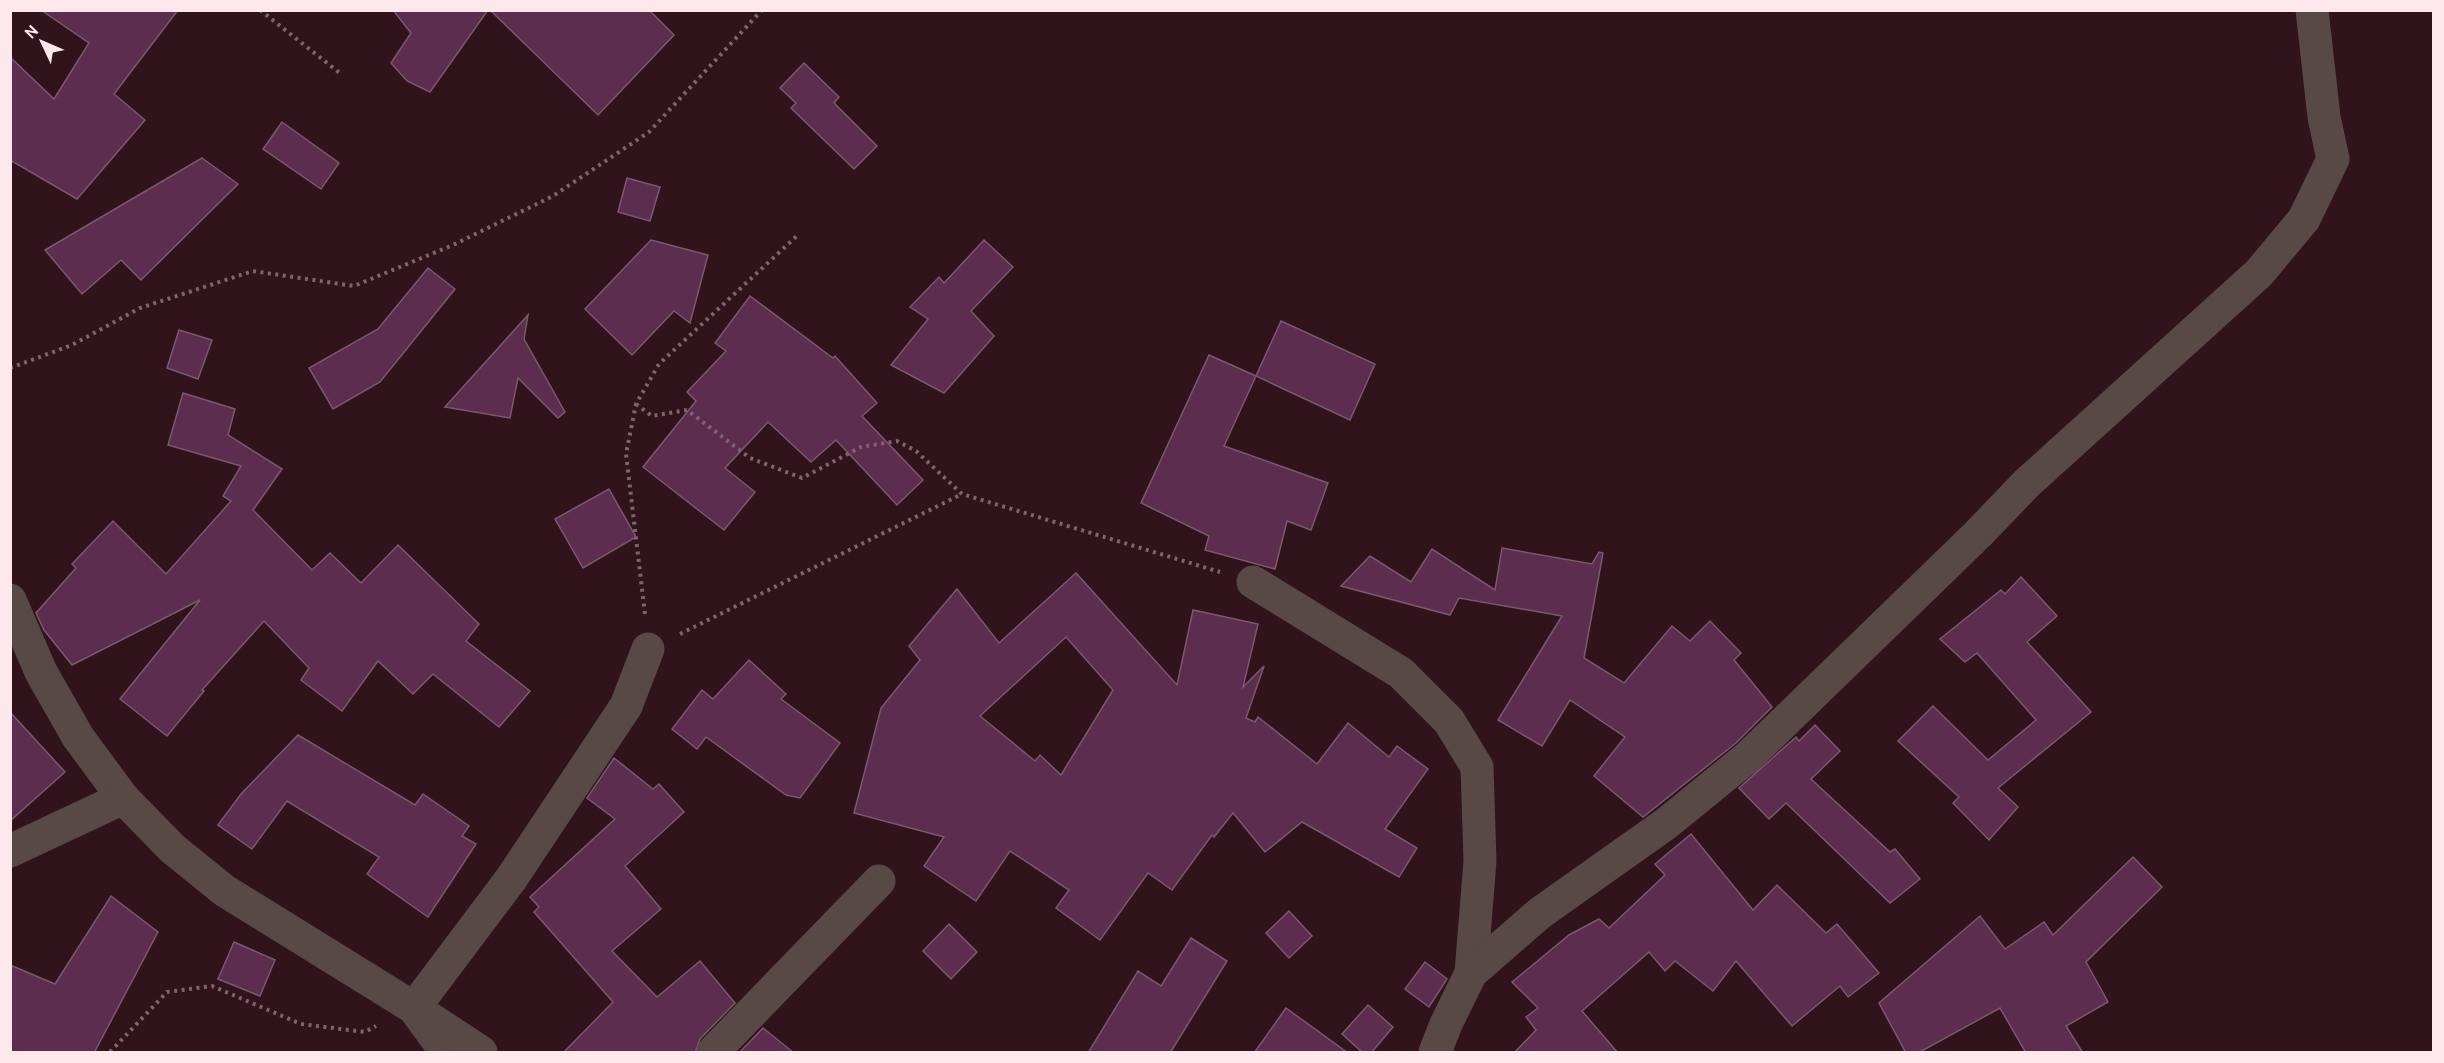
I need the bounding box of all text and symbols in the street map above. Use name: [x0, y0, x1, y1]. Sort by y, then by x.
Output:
north arrow: [12, 12, 72, 72]
text: N: [21, 21, 42, 43]

